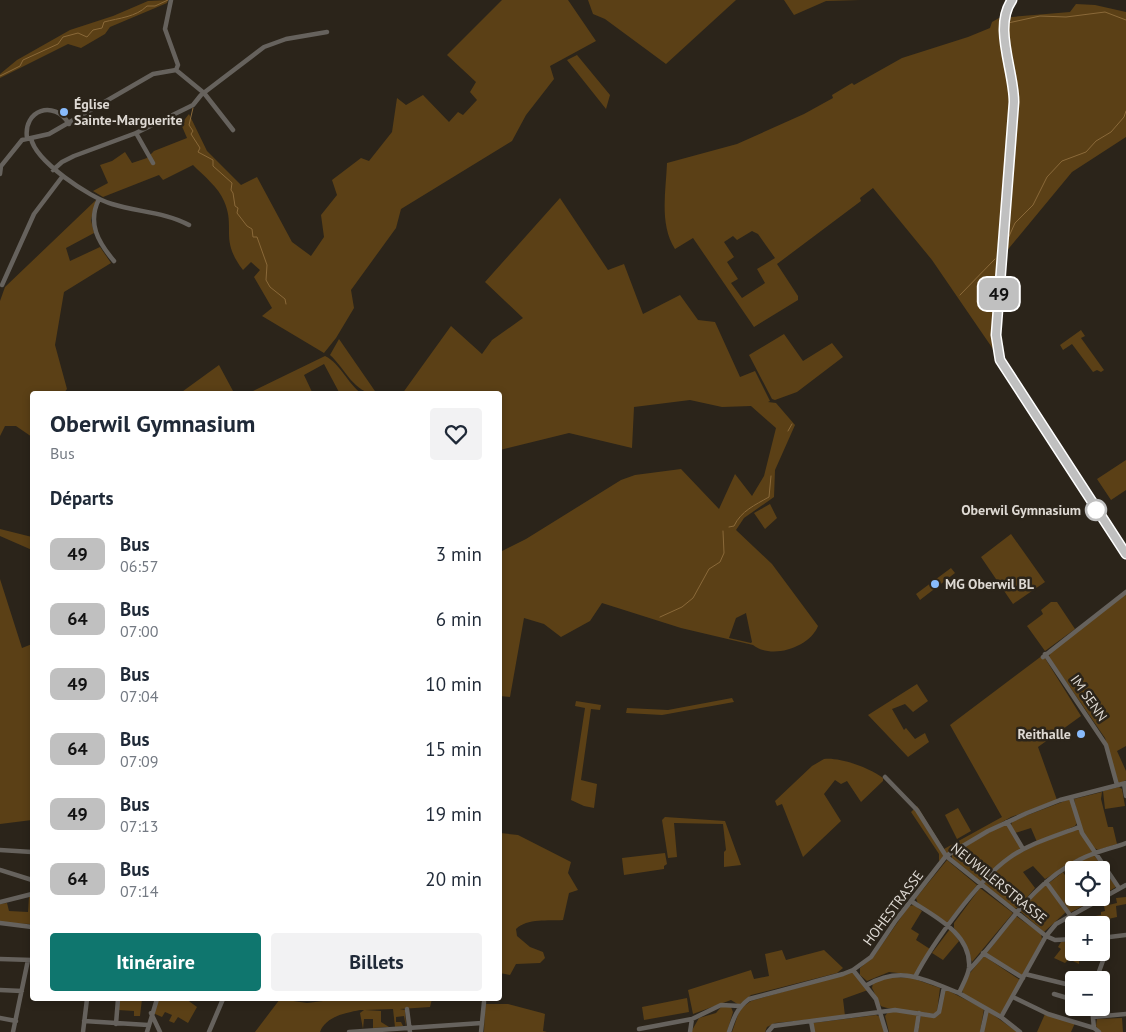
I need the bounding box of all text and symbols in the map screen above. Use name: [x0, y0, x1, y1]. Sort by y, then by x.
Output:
place label: Église Sainte-Marguerite: [74, 95, 183, 129]
marker: Église Sainte-Marguerite: [58, 106, 70, 118]
line badge: 49: [976, 278, 1022, 310]
text: 49: [989, 282, 1009, 305]
text: Oberwil Gymnasium: [50, 408, 255, 439]
button: heart: [430, 408, 482, 460]
text: Bus: [50, 443, 75, 463]
text: Départs: [50, 486, 114, 510]
marker: Oberwil Gymnasium: [1085, 499, 1107, 521]
place label: Oberwil Gymnasium: [961, 501, 1081, 519]
text: Bus: [120, 532, 149, 556]
text: 49: [67, 542, 88, 565]
text: 3 min: [436, 542, 482, 566]
text: 06:57: [120, 556, 158, 576]
place label: MG Oberwil BL: [945, 575, 1035, 593]
marker: MG Oberwil BL: [929, 578, 941, 590]
text: Bus: [120, 597, 149, 621]
text: 64: [67, 607, 88, 630]
text: 6 min: [436, 607, 482, 631]
text: 07:00: [120, 621, 158, 641]
text: Bus: [120, 662, 149, 686]
street label: IM SENN: [1067, 671, 1111, 725]
text: 49: [67, 672, 88, 695]
text: 10 min: [425, 672, 482, 696]
text: 07:04: [120, 686, 158, 706]
place label: Reithalle: [1018, 725, 1071, 743]
text: Bus: [120, 727, 149, 751]
marker: Reithalle: [1075, 728, 1087, 740]
text: 64: [67, 737, 88, 760]
text: 15 min: [425, 737, 482, 761]
text: 07:09: [120, 751, 158, 771]
text: Bus: [120, 792, 149, 816]
text: 49: [67, 802, 88, 825]
text: 19 min: [425, 802, 482, 826]
text: 07:13: [120, 816, 158, 836]
street label: NEUWILERSTRASSE: [947, 839, 1051, 927]
text: Bus: [120, 857, 149, 881]
map controls: [1065, 861, 1110, 1016]
button: locate: [1065, 861, 1110, 906]
text: 64: [67, 867, 88, 890]
text: 20 min: [425, 867, 482, 891]
street label: HOHESTRASSE: [859, 867, 927, 949]
text: 07:14: [120, 881, 158, 901]
button: +: [1065, 916, 1110, 961]
button: Itinéraire: [50, 933, 261, 991]
button: Billets: [271, 933, 482, 991]
button: −: [1065, 971, 1110, 1016]

